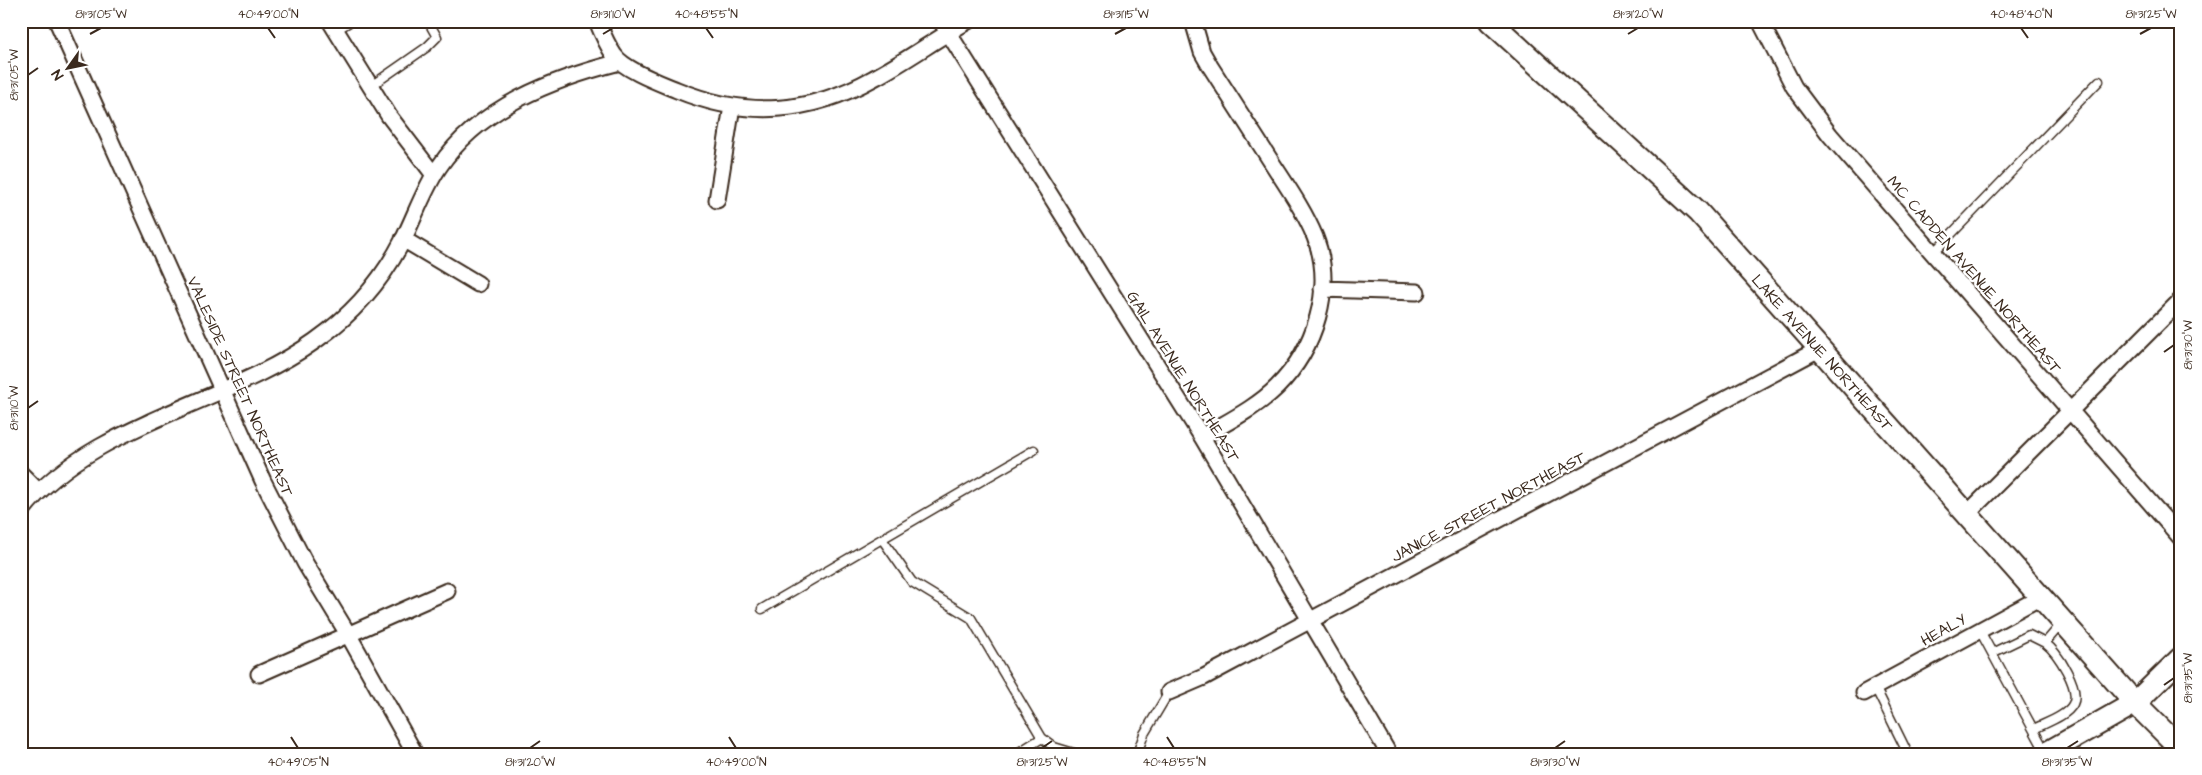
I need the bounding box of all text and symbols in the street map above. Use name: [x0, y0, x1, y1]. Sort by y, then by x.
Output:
text: 81°31'05"W: [75, 6, 128, 23]
text: 40°49'00"N: [238, 6, 299, 23]
text: 81°31'10"W: [591, 6, 636, 23]
text: 40°48'55"N: [674, 6, 738, 23]
text: 81°31'15"W: [1103, 6, 1150, 23]
text: 81°31'20"W: [1613, 6, 1664, 23]
text: 40°48'40"N: [1990, 6, 2053, 23]
text: 81°31'25"W: [2125, 6, 2177, 23]
north arrow: [42, 42, 92, 92]
text: 81°31'05"W: [6, 48, 23, 101]
text: N: [47, 65, 69, 84]
street label: MC CADDEN AVENUE NORTHEAST: [1882, 171, 2066, 378]
street label: LAKE AVENUE NORTHEAST: [1746, 270, 1898, 436]
street label: VALESIDE STREET NORTHEAST: [182, 273, 299, 500]
street label: GAIL AVENUE NORTHEAST: [1121, 287, 1245, 466]
text: 81°31'30"W: [2180, 320, 2197, 370]
text: 81°31'10"W: [6, 385, 23, 430]
street label: JANICE STREET NORTHEAST: [1387, 446, 1590, 568]
street label: HEALY: [1917, 608, 1971, 651]
text: 81°31'35"W: [2180, 652, 2197, 703]
text: 40°49'05"N: [267, 754, 329, 771]
text: 81°31'20"W: [505, 754, 556, 771]
text: 40°49'00"N: [706, 754, 767, 771]
text: 81°31'25"W: [1016, 754, 1068, 771]
text: 40°48'55"N: [1142, 754, 1206, 771]
text: 81°31'30"W: [1530, 754, 1580, 771]
text: 81°31'35"W: [2042, 754, 2093, 771]

